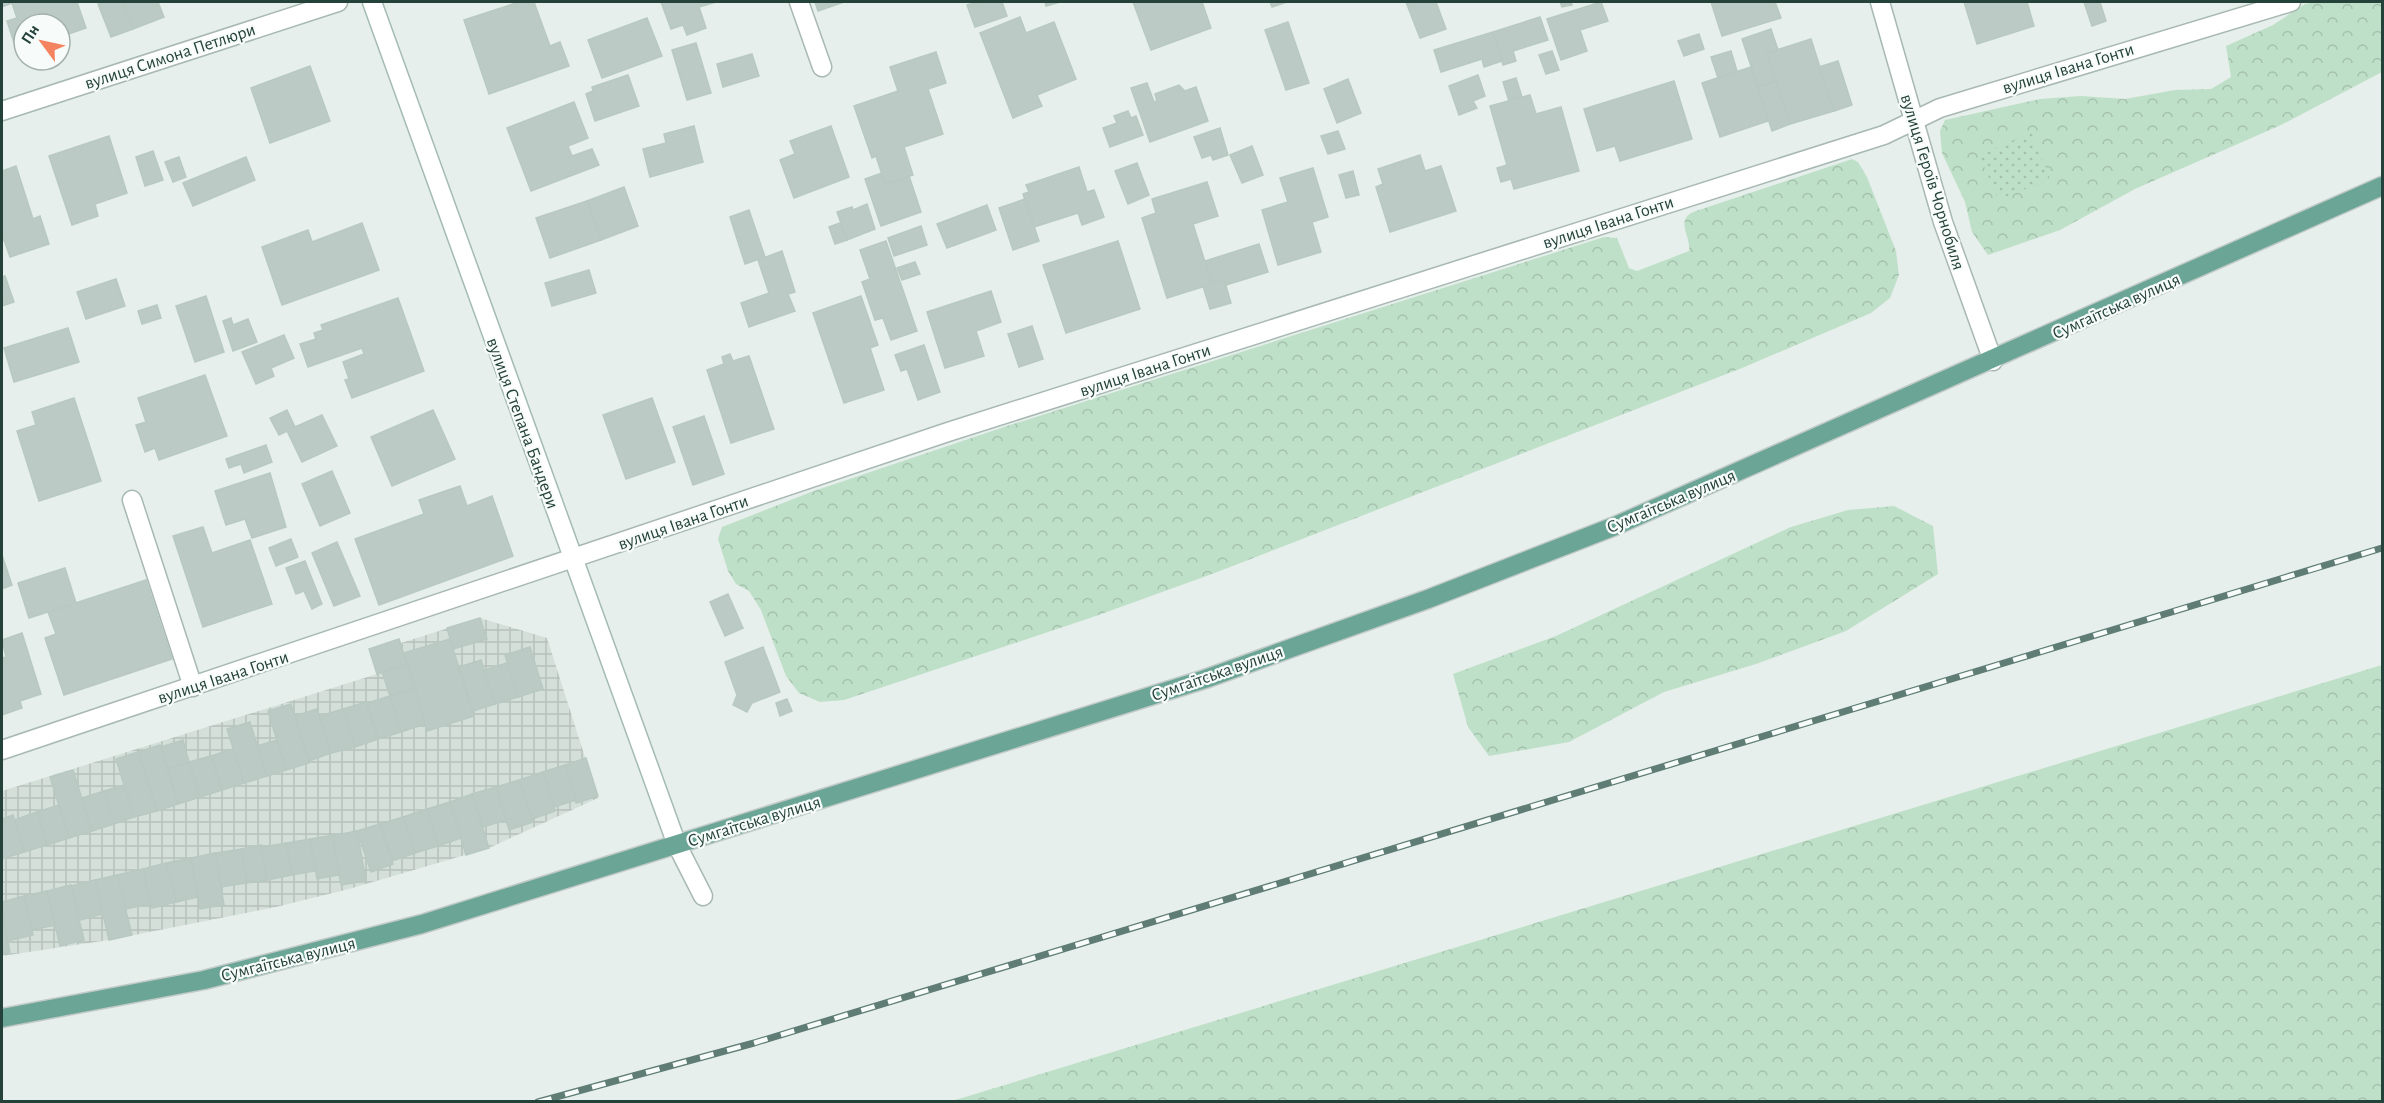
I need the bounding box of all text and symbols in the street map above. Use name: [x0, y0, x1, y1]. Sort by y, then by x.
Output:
north arrow: [12, 12, 72, 72]
street label: вулиця Симона Петлюри: [83, 21, 258, 93]
text: Пн: [18, 22, 42, 47]
street label: вулиця Івана Гонти: [2000, 40, 2136, 98]
street label: вулиця Героїв Чорнобиля: [1897, 92, 1968, 272]
street label: вулиця Івана Гонти: [1541, 193, 1676, 253]
street label: Сумгаїтська вулиця: [2050, 271, 2183, 343]
street label: вулиця Степана Бандери: [483, 335, 561, 511]
street label: вулиця Івана Гонти: [1078, 341, 1213, 401]
street label: Сумгаїтська вулиця: [1604, 467, 1738, 537]
street label: вулиця Івана Гонти: [616, 492, 751, 554]
street label: Сумгаїтська вулиця: [1149, 643, 1286, 705]
street label: вулиця Івана Гонти: [156, 648, 291, 708]
street label: Сумгаїтська вулиця: [686, 793, 823, 851]
street label: Сумгаїтська вулиця: [219, 935, 357, 985]

